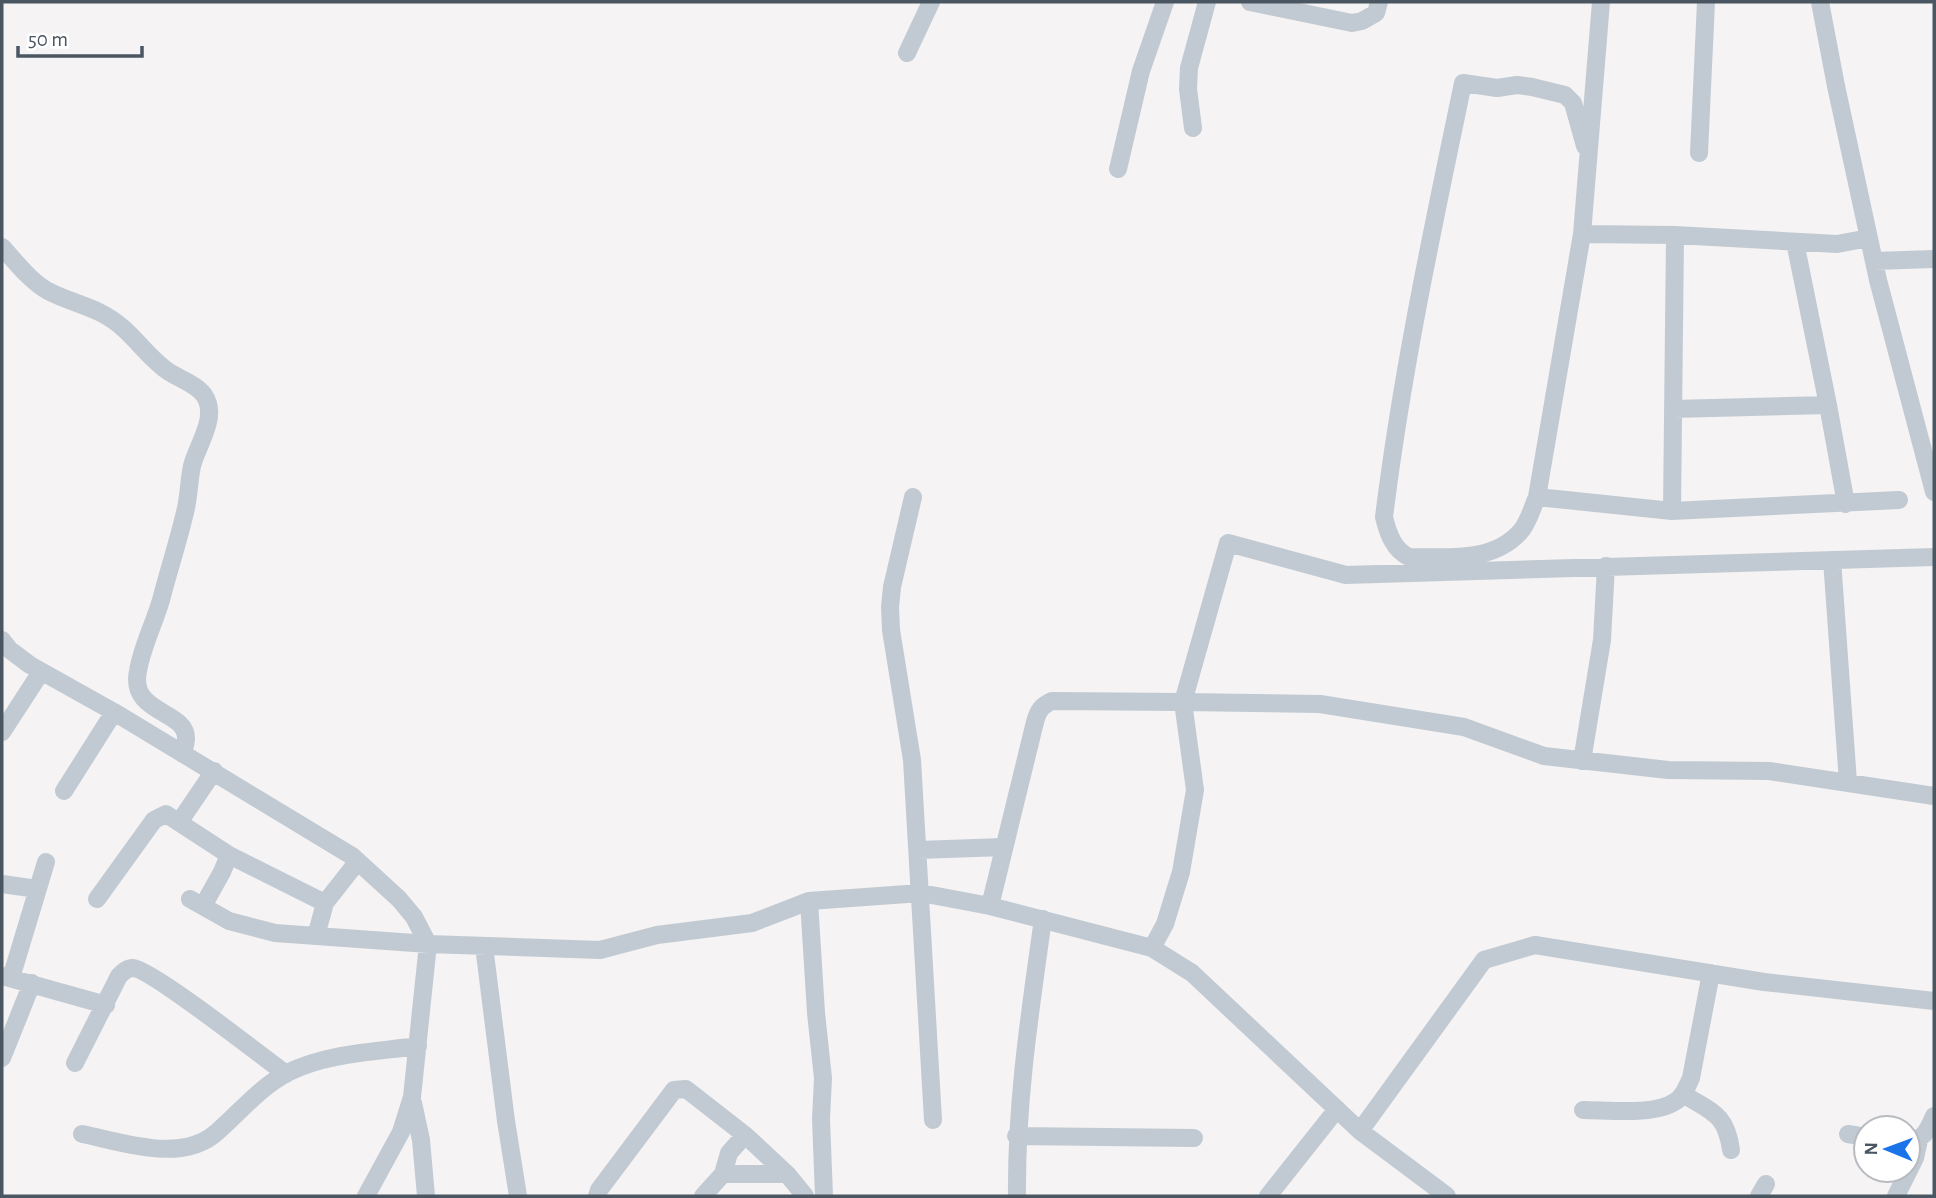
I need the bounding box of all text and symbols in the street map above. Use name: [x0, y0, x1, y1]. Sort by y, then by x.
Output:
scale bar: [18, 14, 142, 58]
text: 50 m: [28, 29, 68, 50]
north arrow: [1852, 1114, 1922, 1184]
text: N: [1862, 1142, 1881, 1156]

